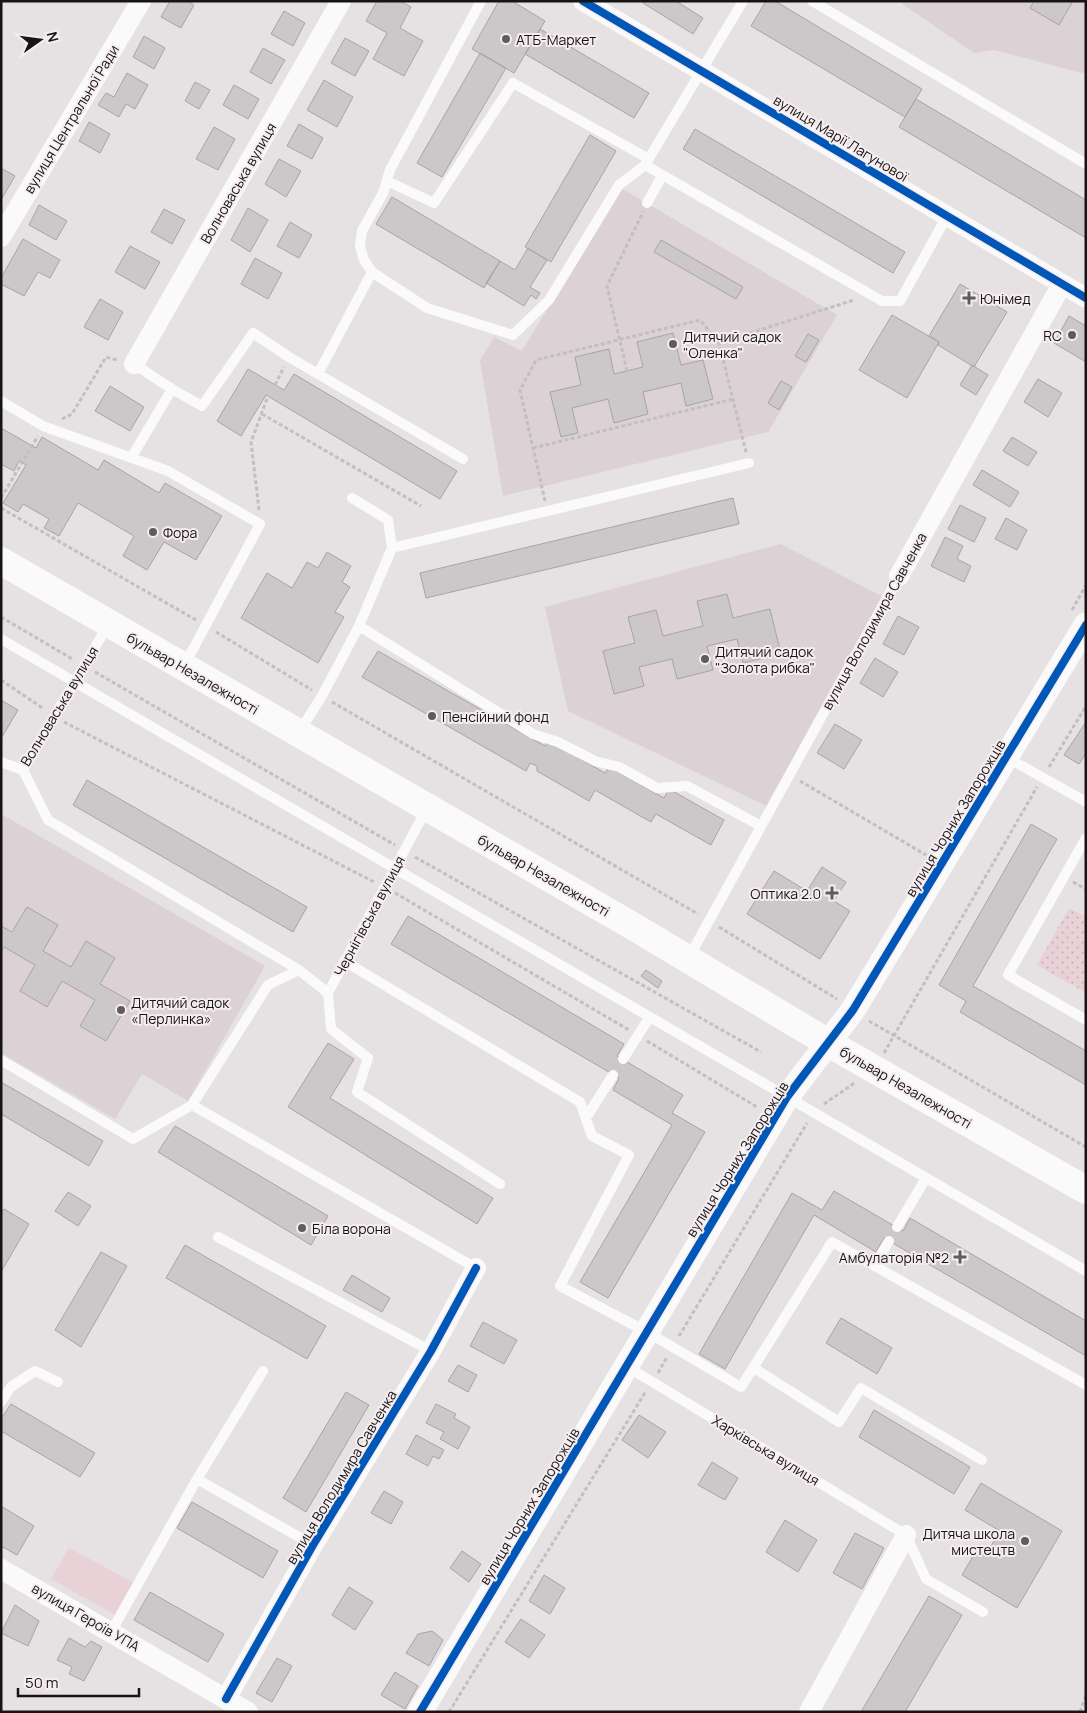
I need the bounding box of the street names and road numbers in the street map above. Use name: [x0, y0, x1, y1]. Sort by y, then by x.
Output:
street label: вулиця Центральної Ради: [19, 41, 123, 197]
street label: вулиця Марії Лагунової: [770, 90, 912, 186]
street label: Волноваська вулиця: [196, 119, 280, 247]
street label: вулиця Володимира Савченка: [817, 529, 931, 713]
street label: бульвар Незалежності: [124, 627, 262, 719]
street label: Волноваська вулиця: [16, 643, 102, 769]
street label: вулиця Чорних Запорожців: [901, 736, 1010, 900]
street label: бульвар Незалежності: [475, 829, 613, 921]
street label: Чернігівська вулиця: [329, 852, 409, 980]
street label: бульвар Незалежності: [837, 1041, 975, 1133]
street label: вулиця Чорних Запорожців: [681, 1077, 793, 1240]
street label: вулиця Володимира Савченка: [281, 1386, 401, 1568]
street label: Харківська вулиця: [709, 1410, 823, 1490]
street label: вулиця Чорних Запорожців: [475, 1424, 584, 1588]
street label: вулиця Героїв УПА: [28, 1578, 144, 1656]

